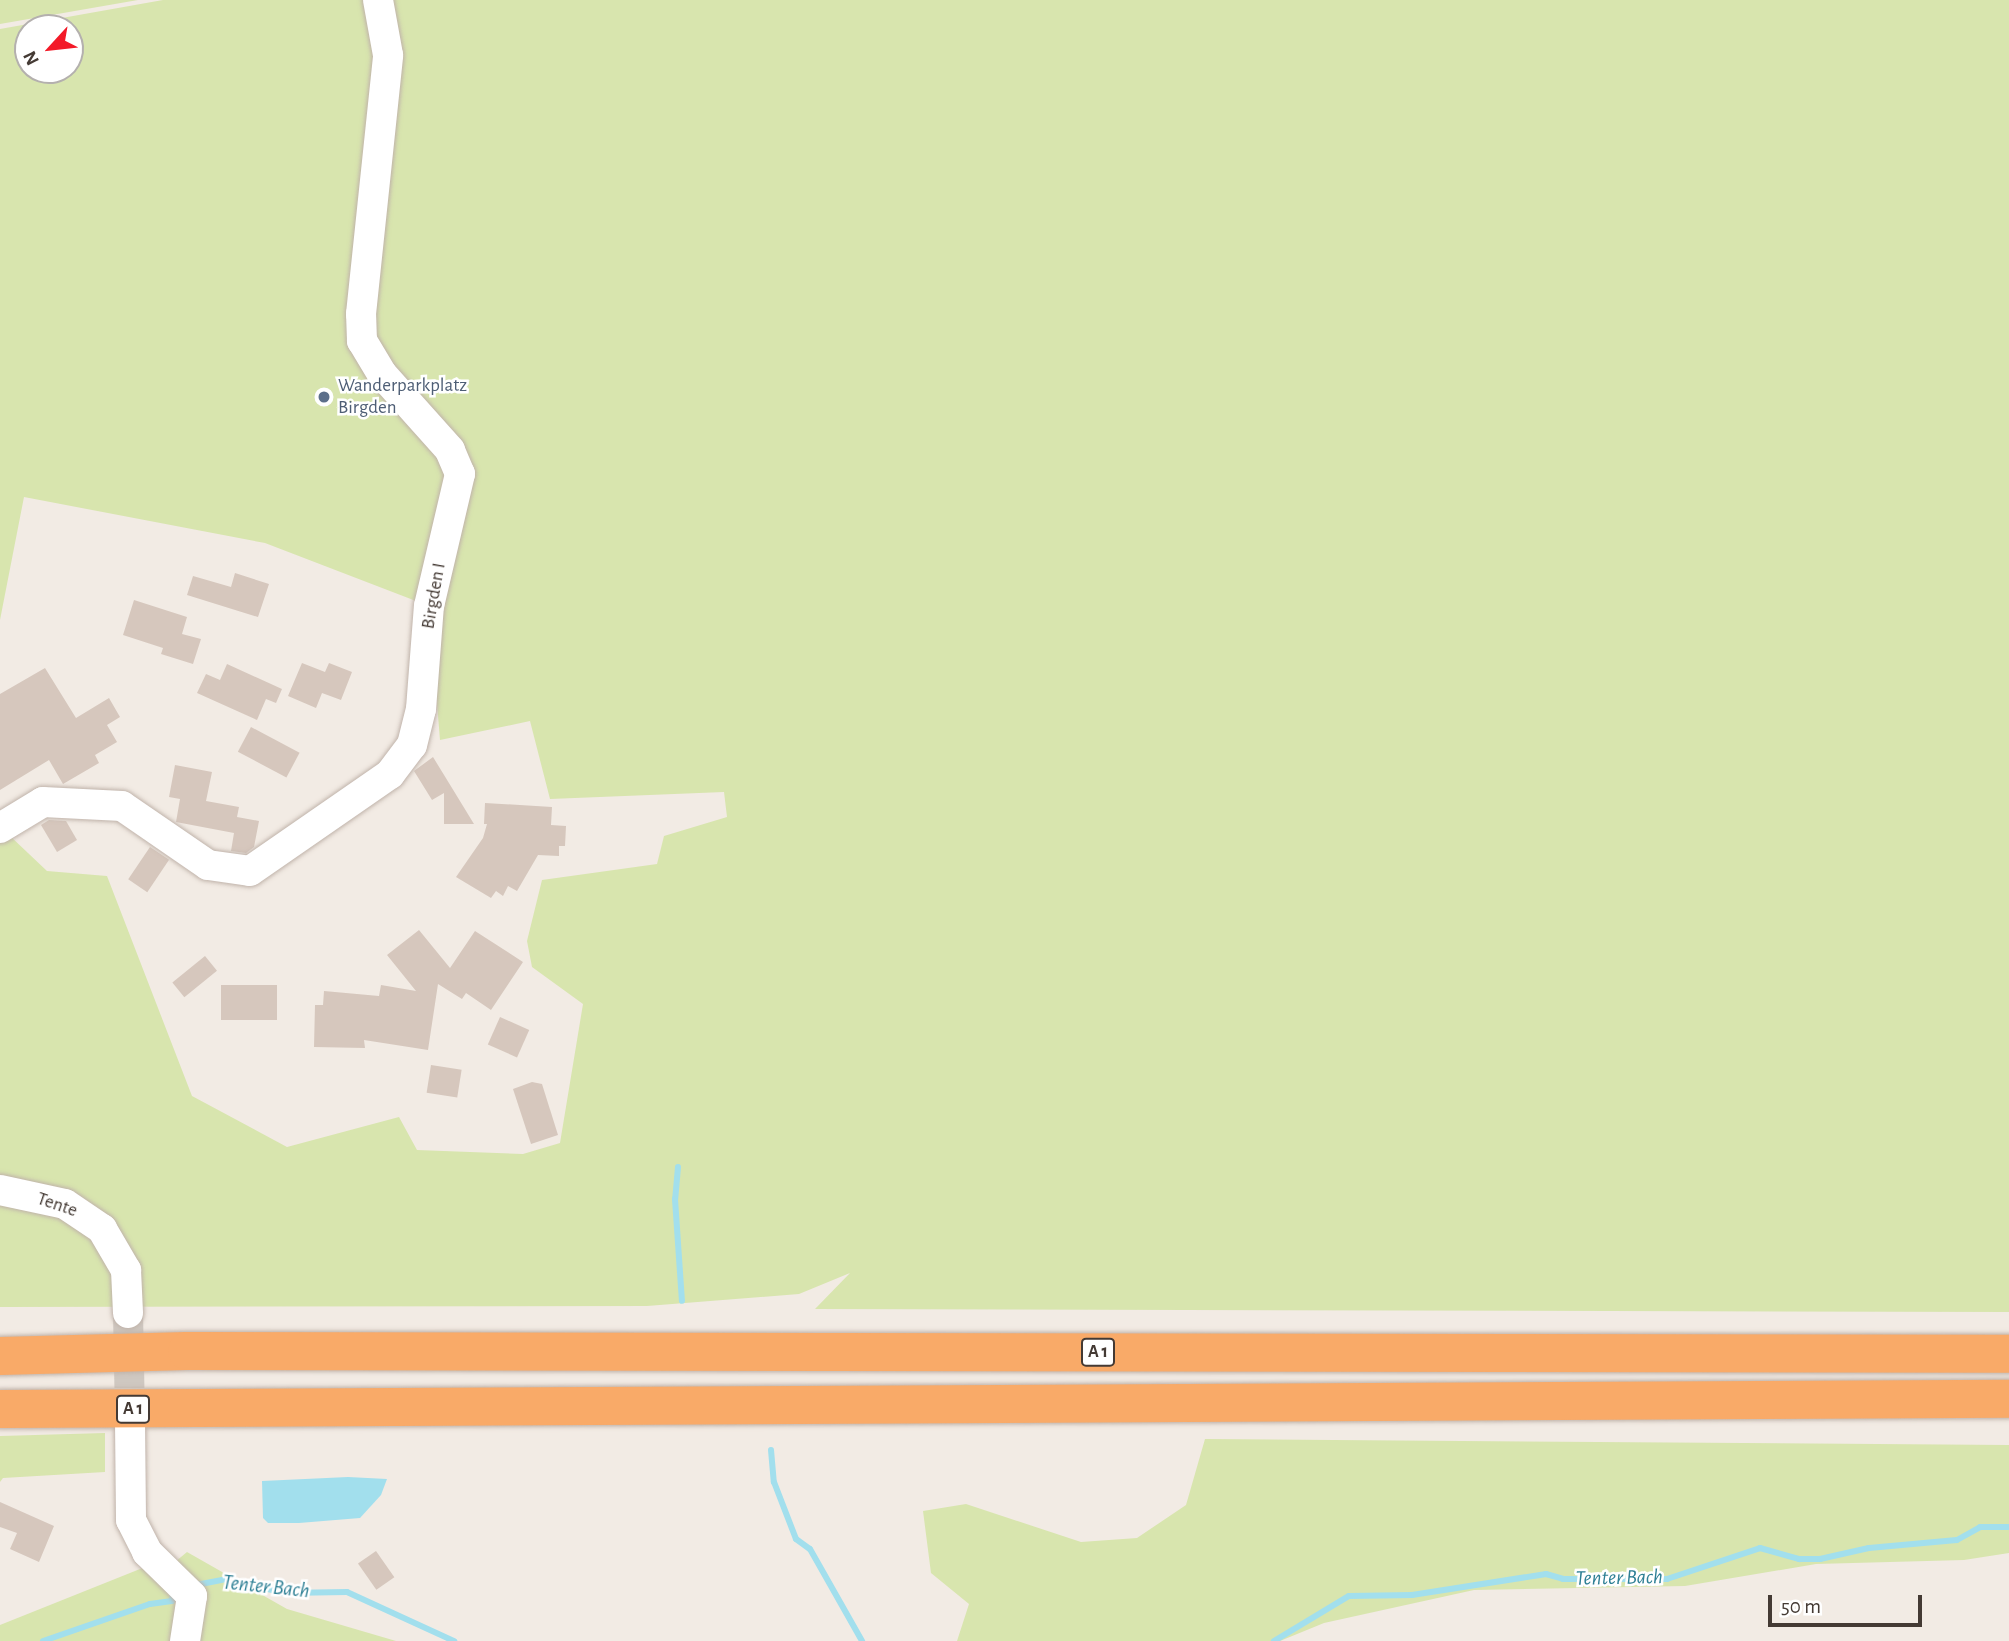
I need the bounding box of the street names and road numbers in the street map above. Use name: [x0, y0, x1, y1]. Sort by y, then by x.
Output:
street label: Birgden I: [417, 561, 451, 631]
street label: Tente: [34, 1188, 80, 1222]
road number: A 1: [1080, 1338, 1116, 1366]
road number: A 1: [116, 1394, 150, 1424]

